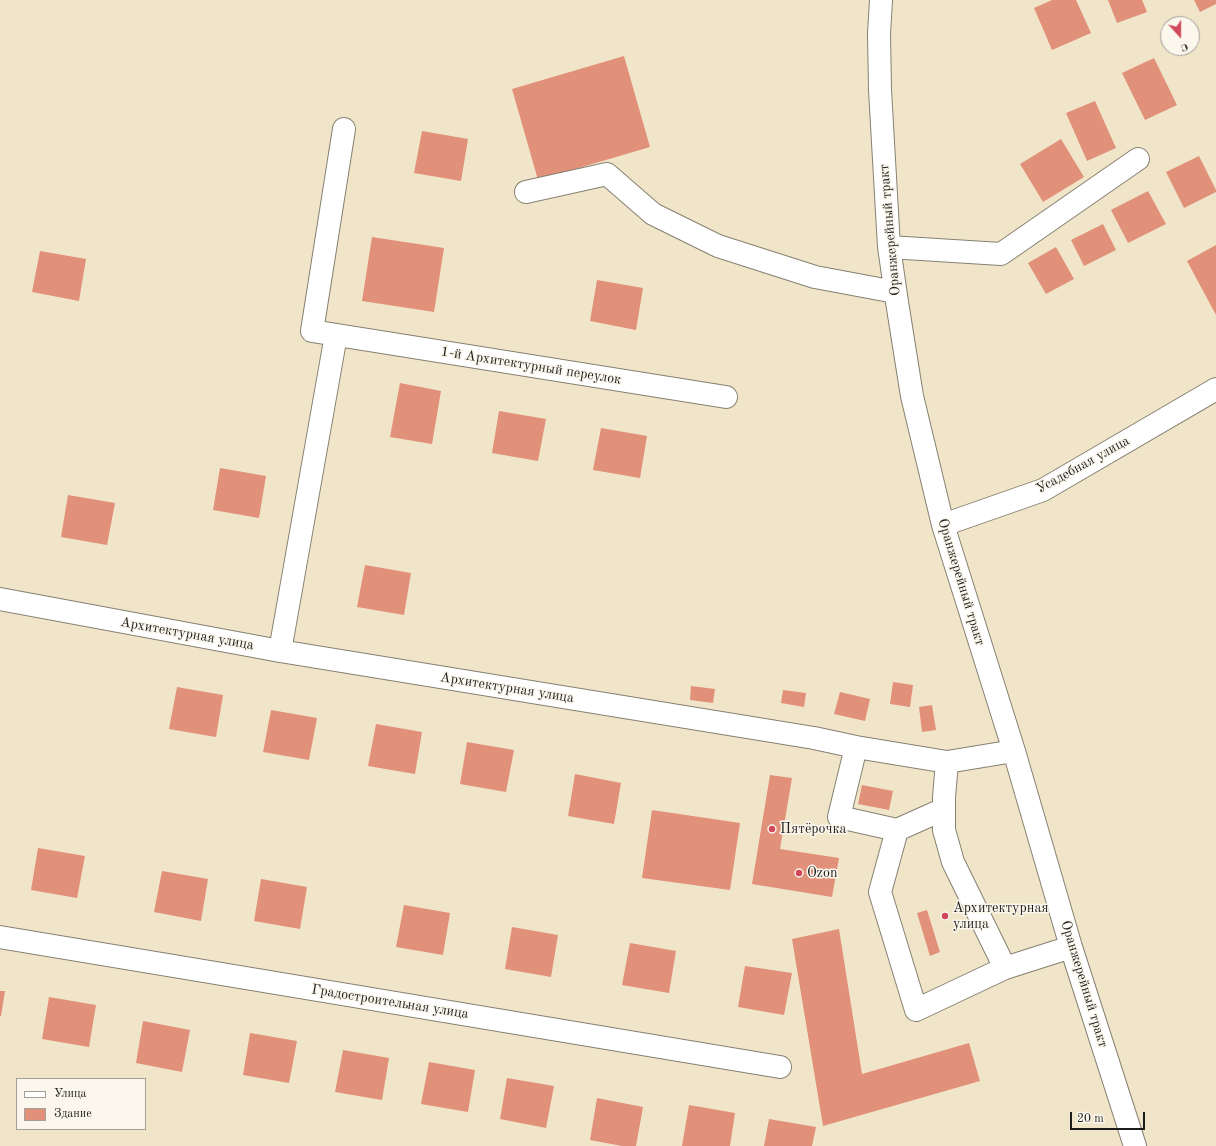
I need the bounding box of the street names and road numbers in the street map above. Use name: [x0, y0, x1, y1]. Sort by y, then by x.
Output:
street label: Оранжерейный тракт: [876, 163, 904, 297]
street label: 1-й Архитектурный переулок: [440, 343, 622, 389]
street label: Усадебная улица: [1033, 432, 1133, 498]
street label: Оранжерейный тракт: [934, 516, 988, 648]
street label: Архитектурная улица: [119, 614, 255, 654]
street label: Архитектурная улица: [439, 669, 575, 707]
street label: Оранжерейный тракт: [1057, 918, 1111, 1050]
street label: Градостроительная улица: [310, 981, 470, 1023]

